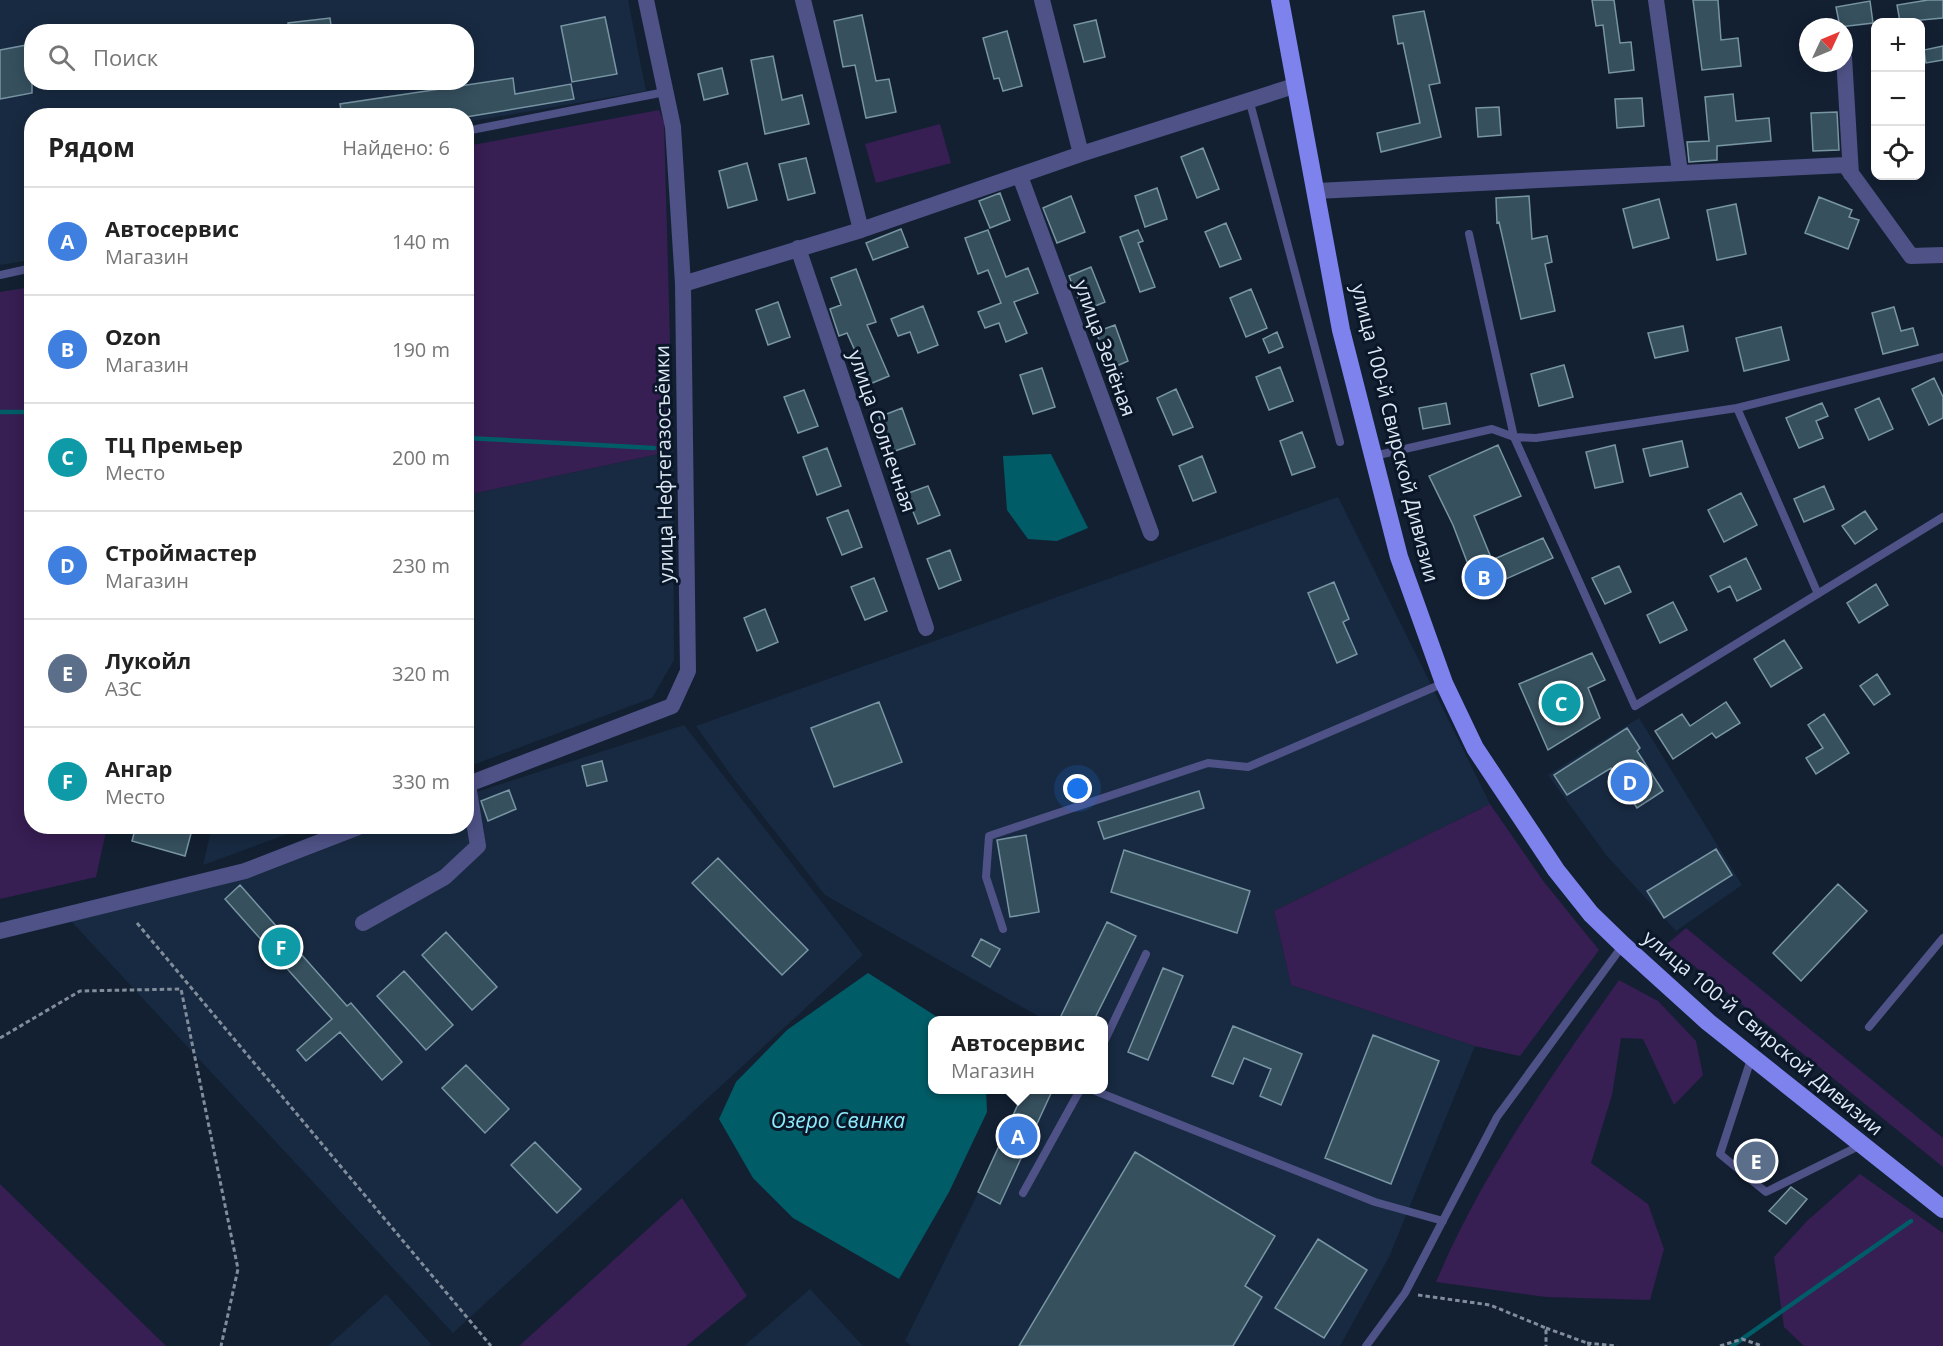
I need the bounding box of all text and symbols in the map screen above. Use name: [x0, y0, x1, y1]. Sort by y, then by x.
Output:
north arrow: [1799, 18, 1853, 72]
map controls: [1871, 18, 1925, 180]
button: +: [1871, 18, 1925, 72]
search box: [24, 24, 474, 90]
icon: search: [45, 41, 78, 74]
text: Поиск: [93, 42, 158, 72]
button: −: [1871, 72, 1925, 126]
button: locate: [1871, 126, 1925, 180]
text: Рядом: [48, 129, 135, 165]
text: Найдено: 6: [342, 134, 450, 161]
text: Автосервис: [105, 213, 239, 243]
text: A: [61, 228, 74, 255]
text: 140 m: [392, 228, 450, 255]
text: Магазин: [105, 243, 189, 270]
street label: улица Зелёная: [1068, 276, 1143, 420]
street label: улица 100-й Свирской Дивизии: [1345, 281, 1446, 585]
text: Ozon: [105, 321, 161, 351]
text: B: [61, 336, 74, 363]
text: 190 m: [392, 336, 450, 363]
street label: улица Нефтегазосъёмки: [648, 345, 679, 583]
street label: улица Солнечная: [842, 346, 923, 516]
text: Магазин: [105, 351, 189, 378]
text: ТЦ Премьер: [105, 429, 243, 459]
text: C: [61, 444, 74, 471]
text: 200 m: [392, 444, 450, 471]
text: Место: [105, 459, 165, 486]
text: Строймастер: [105, 537, 257, 567]
text: D: [60, 552, 75, 579]
text: 230 m: [392, 552, 450, 579]
pin: B: [1464, 554, 1504, 600]
text: Магазин: [105, 567, 189, 594]
text: Лукойл: [105, 645, 191, 675]
text: E: [62, 660, 73, 687]
text: 320 m: [392, 660, 450, 687]
text: АЗС: [105, 675, 142, 702]
pin: C: [1542, 680, 1580, 726]
text: Ангар: [105, 753, 172, 783]
pin: D: [1610, 760, 1650, 804]
text: F: [62, 768, 73, 795]
text: 330 m: [392, 768, 450, 795]
your location: [1063, 774, 1092, 803]
text: Место: [105, 783, 165, 810]
pin: F: [262, 924, 300, 970]
street label: улица 100-й Свирской Дивизии: [1637, 924, 1889, 1141]
popup: [928, 1016, 1108, 1094]
text: Автосервис: [951, 1027, 1085, 1057]
text: Магазин: [951, 1057, 1035, 1084]
water label: Озеро Свинка: [771, 1106, 905, 1134]
pin: A: [998, 1114, 1038, 1158]
pin: E: [1736, 1138, 1776, 1184]

